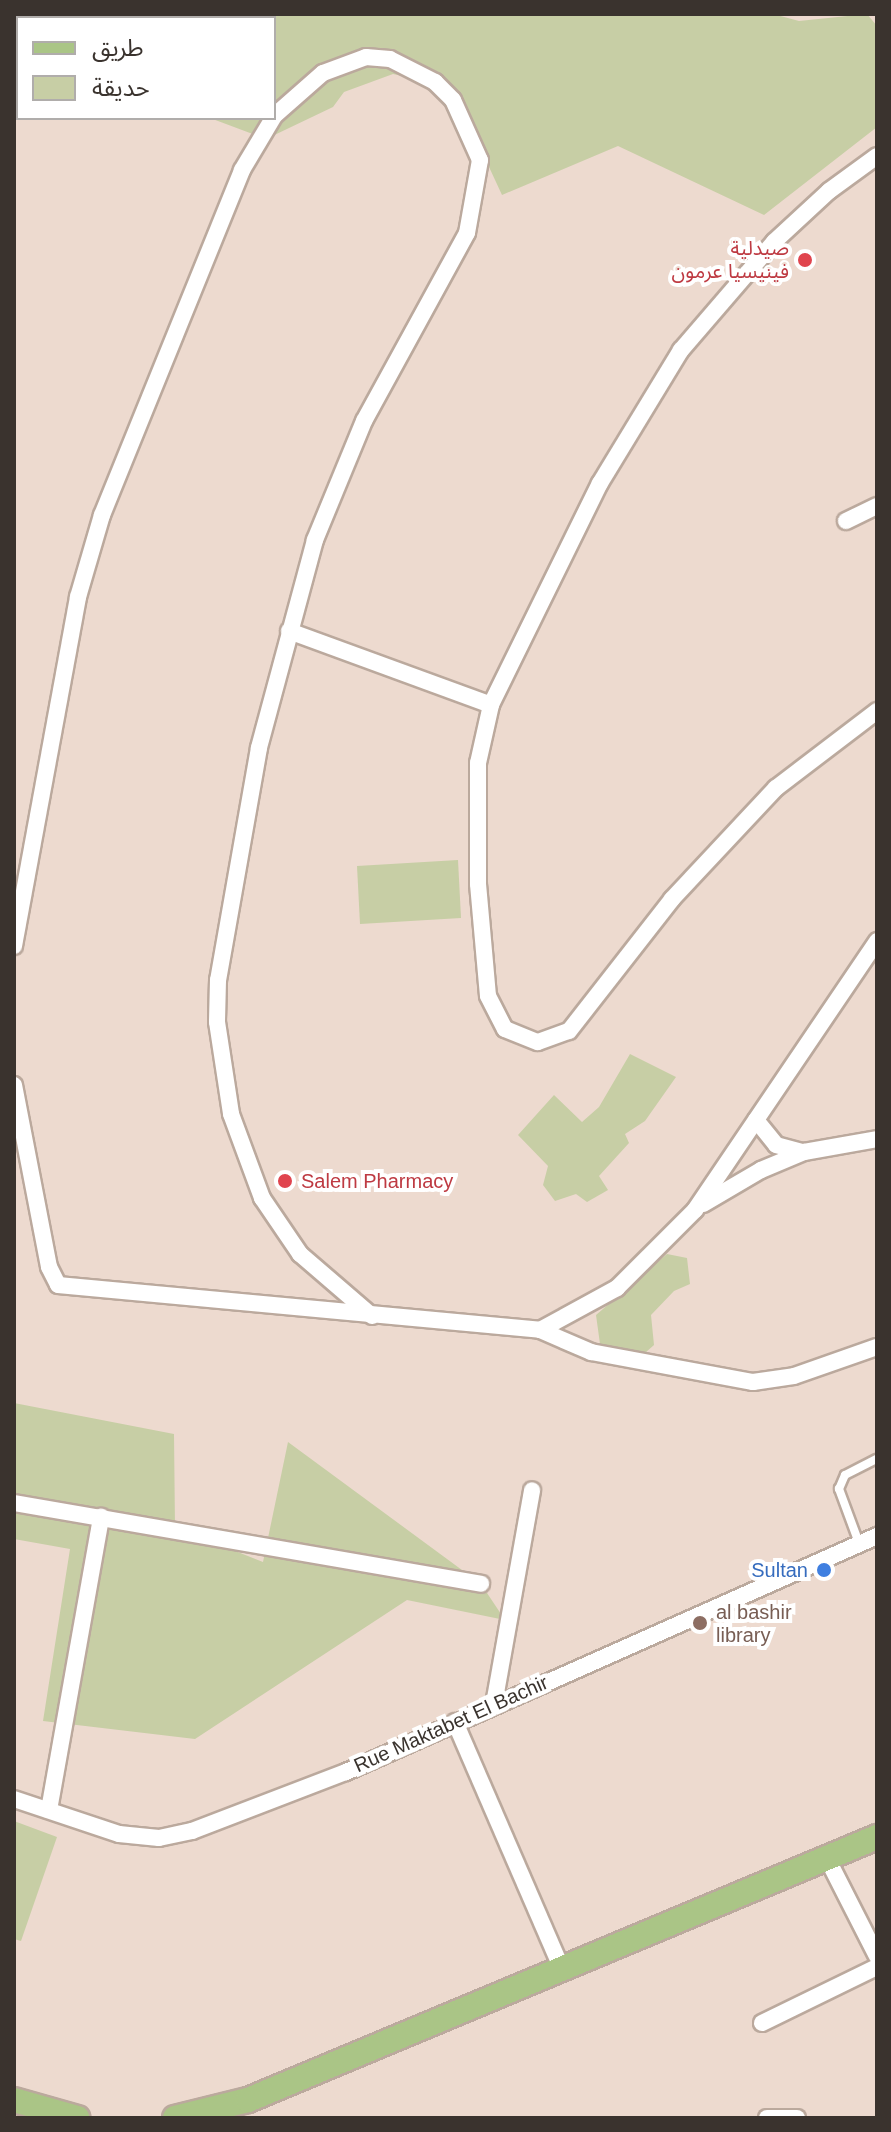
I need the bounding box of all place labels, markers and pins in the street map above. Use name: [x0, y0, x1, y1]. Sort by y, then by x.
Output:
place label: صيدلية فينيسيا عرمون: [672, 236, 789, 283]
marker: صيدلية فينيسيا عرمون: [796, 251, 814, 269]
place label: Salem Pharmacy: [301, 1169, 453, 1193]
marker: Salem Pharmacy: [276, 1172, 294, 1190]
place label: Sultan: [751, 1558, 808, 1582]
marker: Sultan: [815, 1561, 833, 1579]
place label: al bashir library: [716, 1600, 792, 1647]
marker: al bashir library: [691, 1614, 709, 1632]

